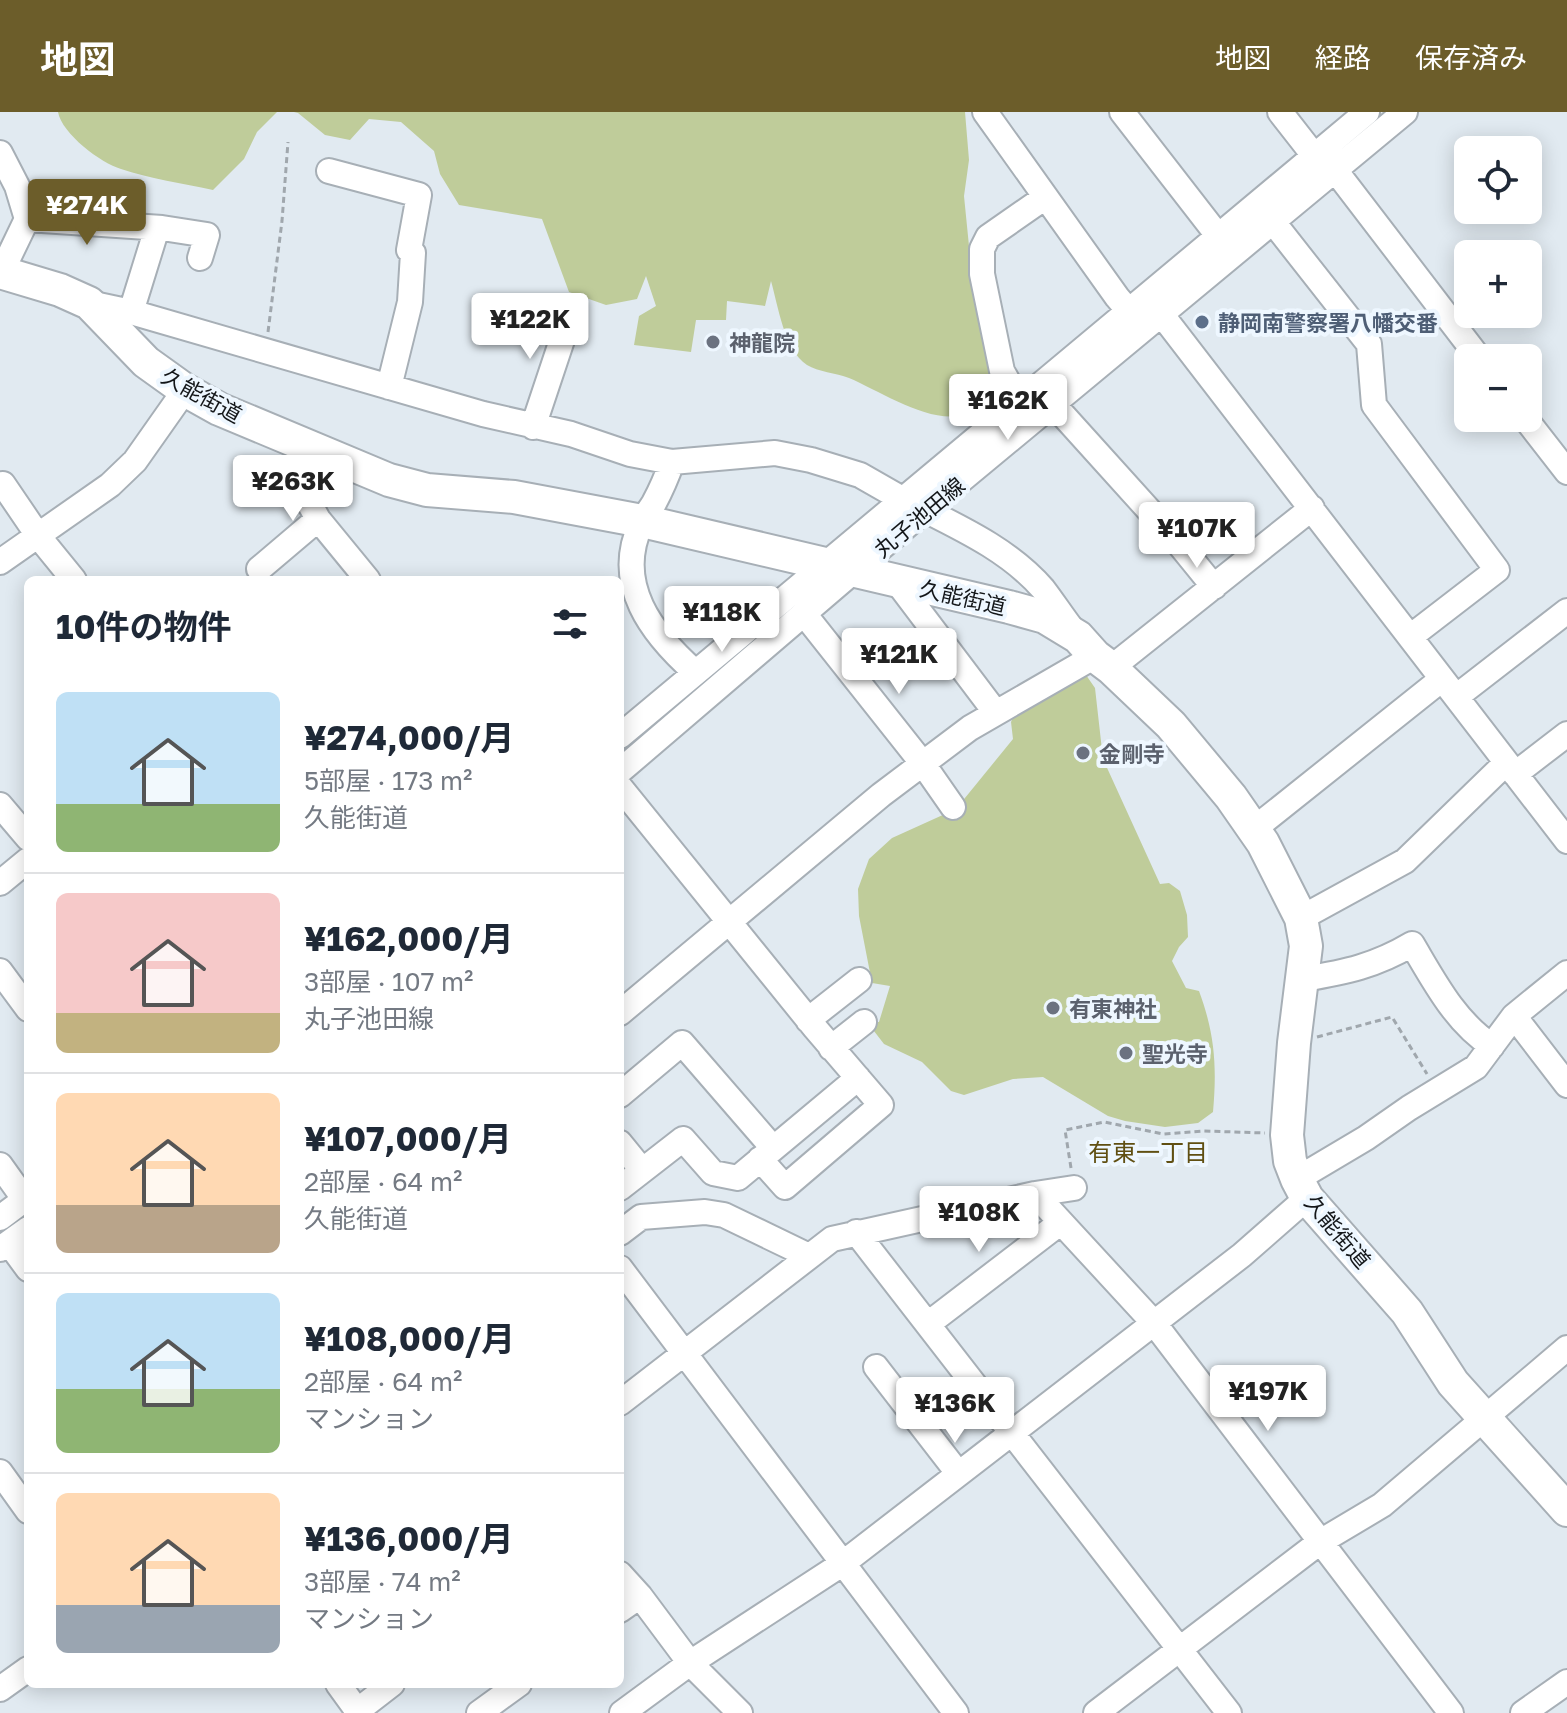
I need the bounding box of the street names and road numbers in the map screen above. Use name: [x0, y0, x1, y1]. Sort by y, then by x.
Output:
street label: 久能街道: [157, 362, 247, 428]
street label: 丸子池田線: [868, 471, 970, 563]
street label: 久能街道: [917, 574, 1009, 620]
street label: 久能街道: [1299, 1189, 1377, 1273]

